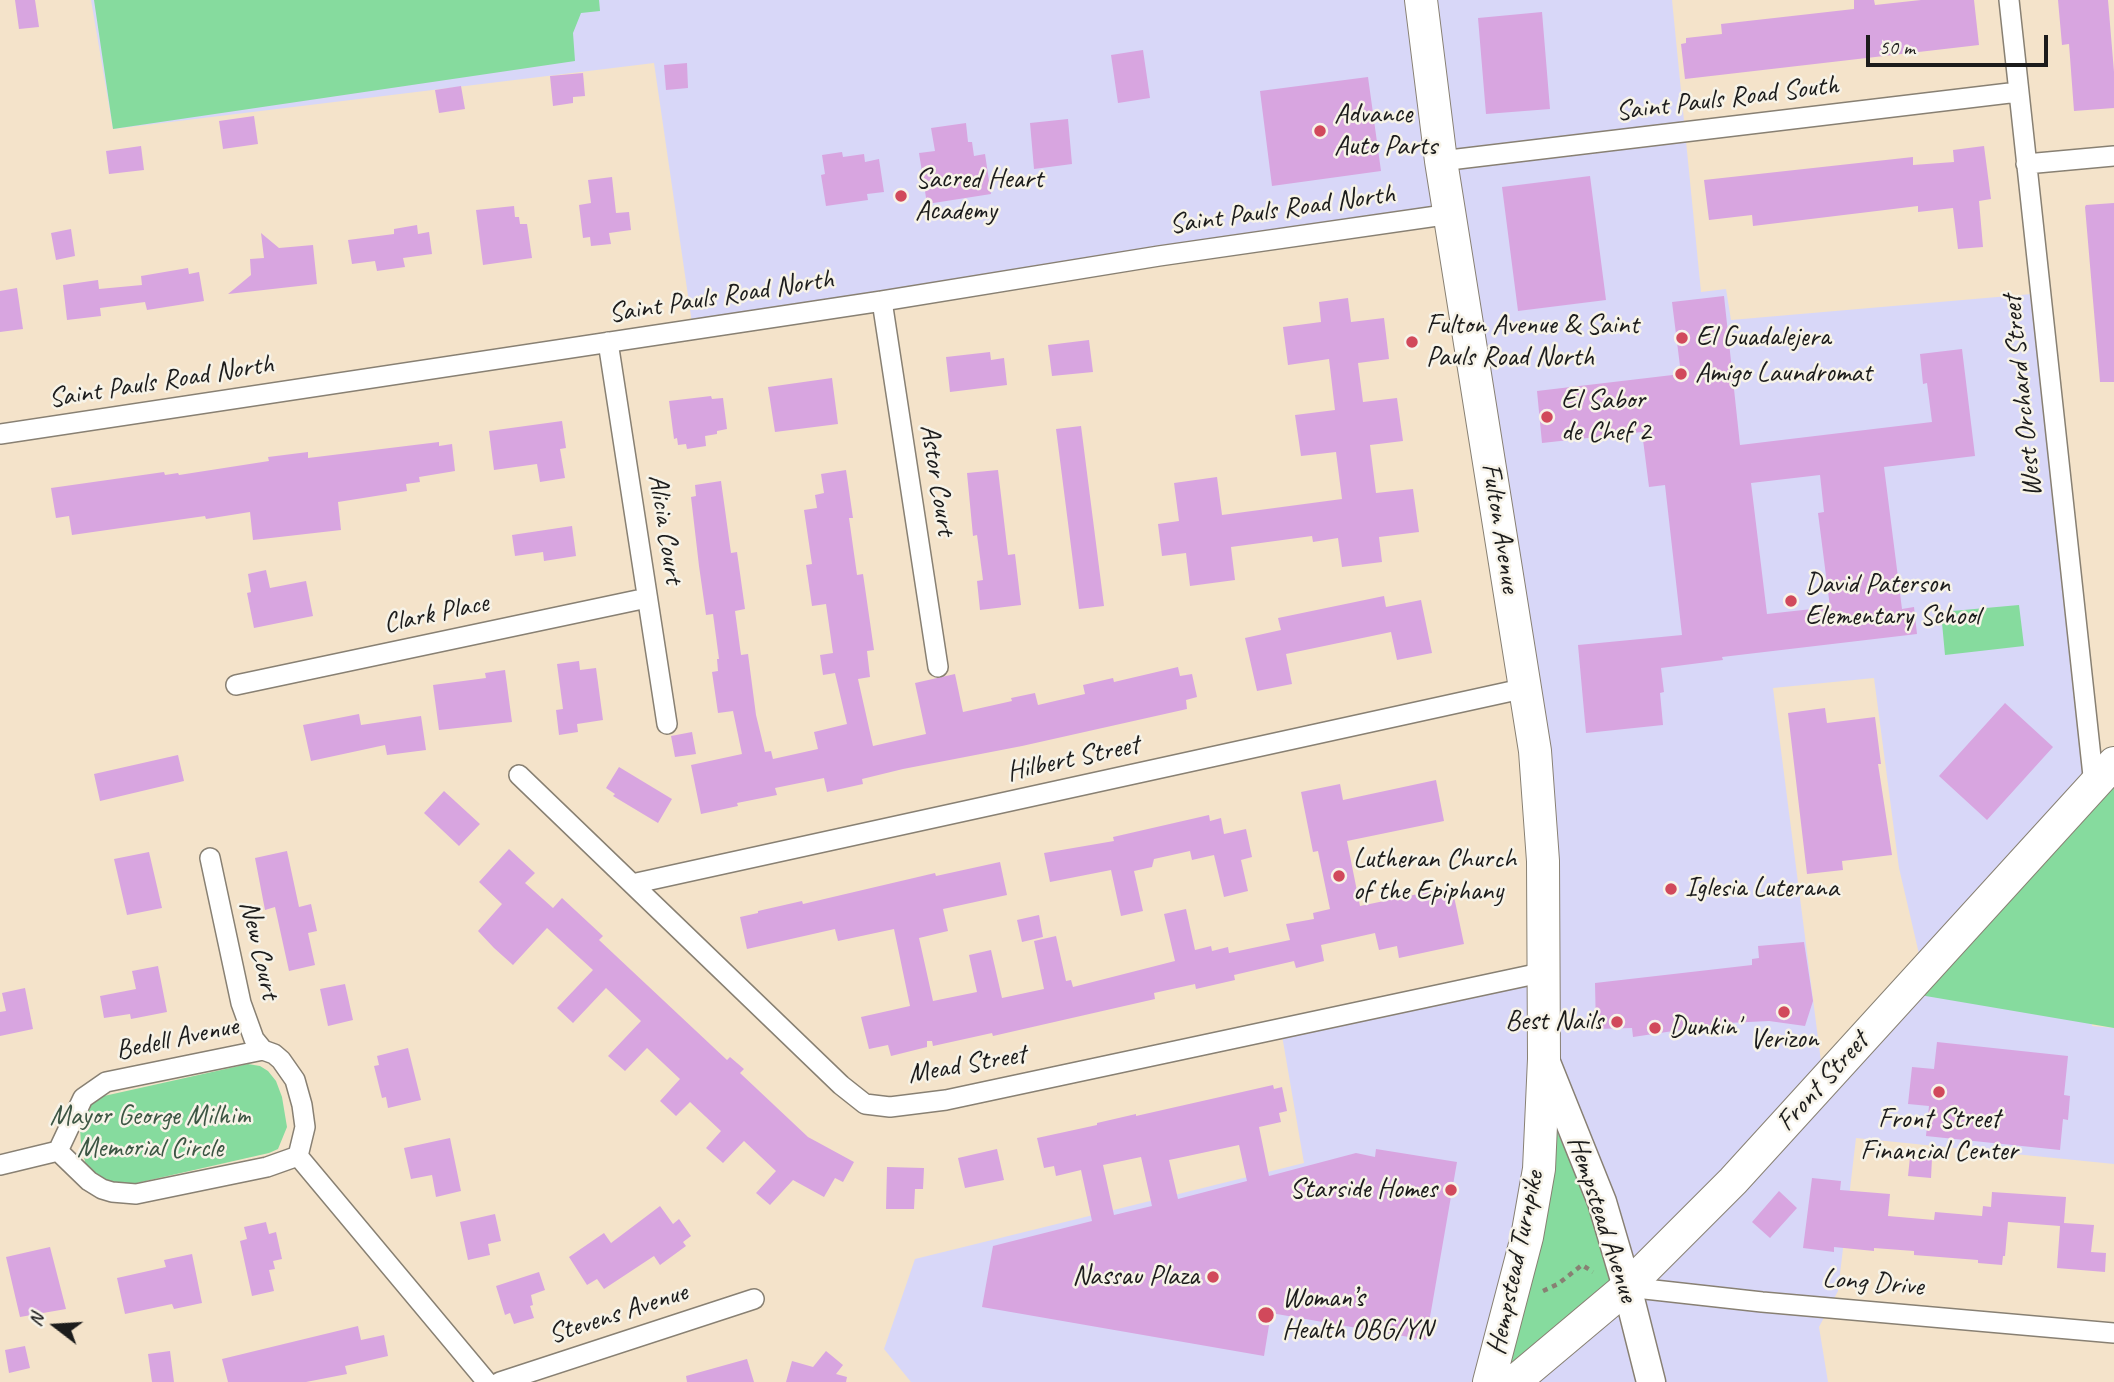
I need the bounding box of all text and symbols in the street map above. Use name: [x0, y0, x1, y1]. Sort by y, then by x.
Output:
scale bar: [1869, 21, 2051, 65]
text: 50 m: [1879, 34, 1915, 60]
street label: Saint Pauls Road South: [1614, 69, 1840, 129]
place label: Advance Auto Parts: [1334, 98, 1437, 164]
marker: Advance Auto Parts: [1312, 123, 1328, 139]
place label: Sacred Heart Academy: [915, 163, 1043, 229]
street label: Saint Pauls Road North: [1167, 178, 1397, 242]
marker: Sacred Heart Academy: [893, 188, 909, 204]
street label: Saint Pauls Road North: [606, 263, 836, 331]
street label: West Orchard Street: [1996, 293, 2050, 499]
place label: Fulton Avenue & Saint Pauls Road North: [1426, 309, 1639, 375]
place label: El Guadalejera: [1696, 321, 1830, 355]
marker: El Guadalejera: [1674, 330, 1690, 346]
marker: Fulton Avenue & Saint Pauls Road North: [1404, 334, 1420, 350]
street label: Saint Pauls Road North: [46, 348, 276, 416]
place label: Amigo Laundromat: [1695, 357, 1872, 391]
marker: Amigo Laundromat: [1673, 366, 1689, 382]
place label: El Sabor de Chef 2: [1561, 384, 1651, 450]
marker: El Sabor de Chef 2: [1539, 409, 1555, 425]
street label: Astor Court: [912, 422, 962, 538]
street label: Fulton Avenue: [1473, 461, 1527, 595]
street label: Alicia Court: [640, 472, 690, 586]
place label: David Paterson Elementary School: [1805, 568, 1980, 634]
street label: Clark Place: [380, 586, 492, 642]
marker: David Paterson Elementary School: [1783, 593, 1799, 609]
street label: Hilbert Street: [1004, 729, 1142, 789]
place label: Lutheran Church of the Epiphany: [1353, 843, 1516, 909]
marker: Lutheran Church of the Epiphany: [1331, 868, 1347, 884]
place label: Iglesia Luterana: [1685, 872, 1839, 906]
marker: Iglesia Luterana: [1663, 881, 1679, 897]
street label: New Court: [231, 897, 287, 1003]
marker: Verizon: [1776, 1004, 1792, 1020]
place label: Best Nails: [1505, 1005, 1603, 1039]
street label: Bedell Avenue: [113, 1010, 241, 1068]
place label: Dunkin': [1669, 1011, 1739, 1045]
marker: Best Nails: [1609, 1014, 1625, 1030]
marker: Dunkin': [1647, 1020, 1663, 1036]
place label: Verizon: [1750, 1023, 1818, 1057]
street label: Front Street: [1770, 1025, 1876, 1139]
street label: Mead Street: [905, 1038, 1029, 1092]
marker: Front Street Financial Center: [1931, 1084, 1947, 1100]
park label: Mayor George Milhim Memorial Circle: [50, 1100, 250, 1166]
place label: Front Street Financial Center: [1860, 1103, 2018, 1169]
street label: Hempstead Avenue: [1559, 1132, 1645, 1306]
street label: Hempstead Turnpike: [1480, 1168, 1552, 1358]
place label: Starside Homes: [1290, 1173, 1437, 1207]
marker: Starside Homes: [1443, 1182, 1459, 1198]
place label: Nassau Plaza: [1072, 1260, 1199, 1294]
street label: Long Drive: [1821, 1262, 1925, 1304]
marker: Nassau Plaza: [1205, 1269, 1221, 1285]
street label: Stevens Avenue: [544, 1276, 692, 1352]
place label: Woman’s Health OBG/YN: [1282, 1282, 1433, 1348]
north arrow: [21, 1291, 91, 1361]
marker: Woman’s Health OBG/YN: [1256, 1305, 1276, 1325]
text: N: [23, 1311, 49, 1329]

